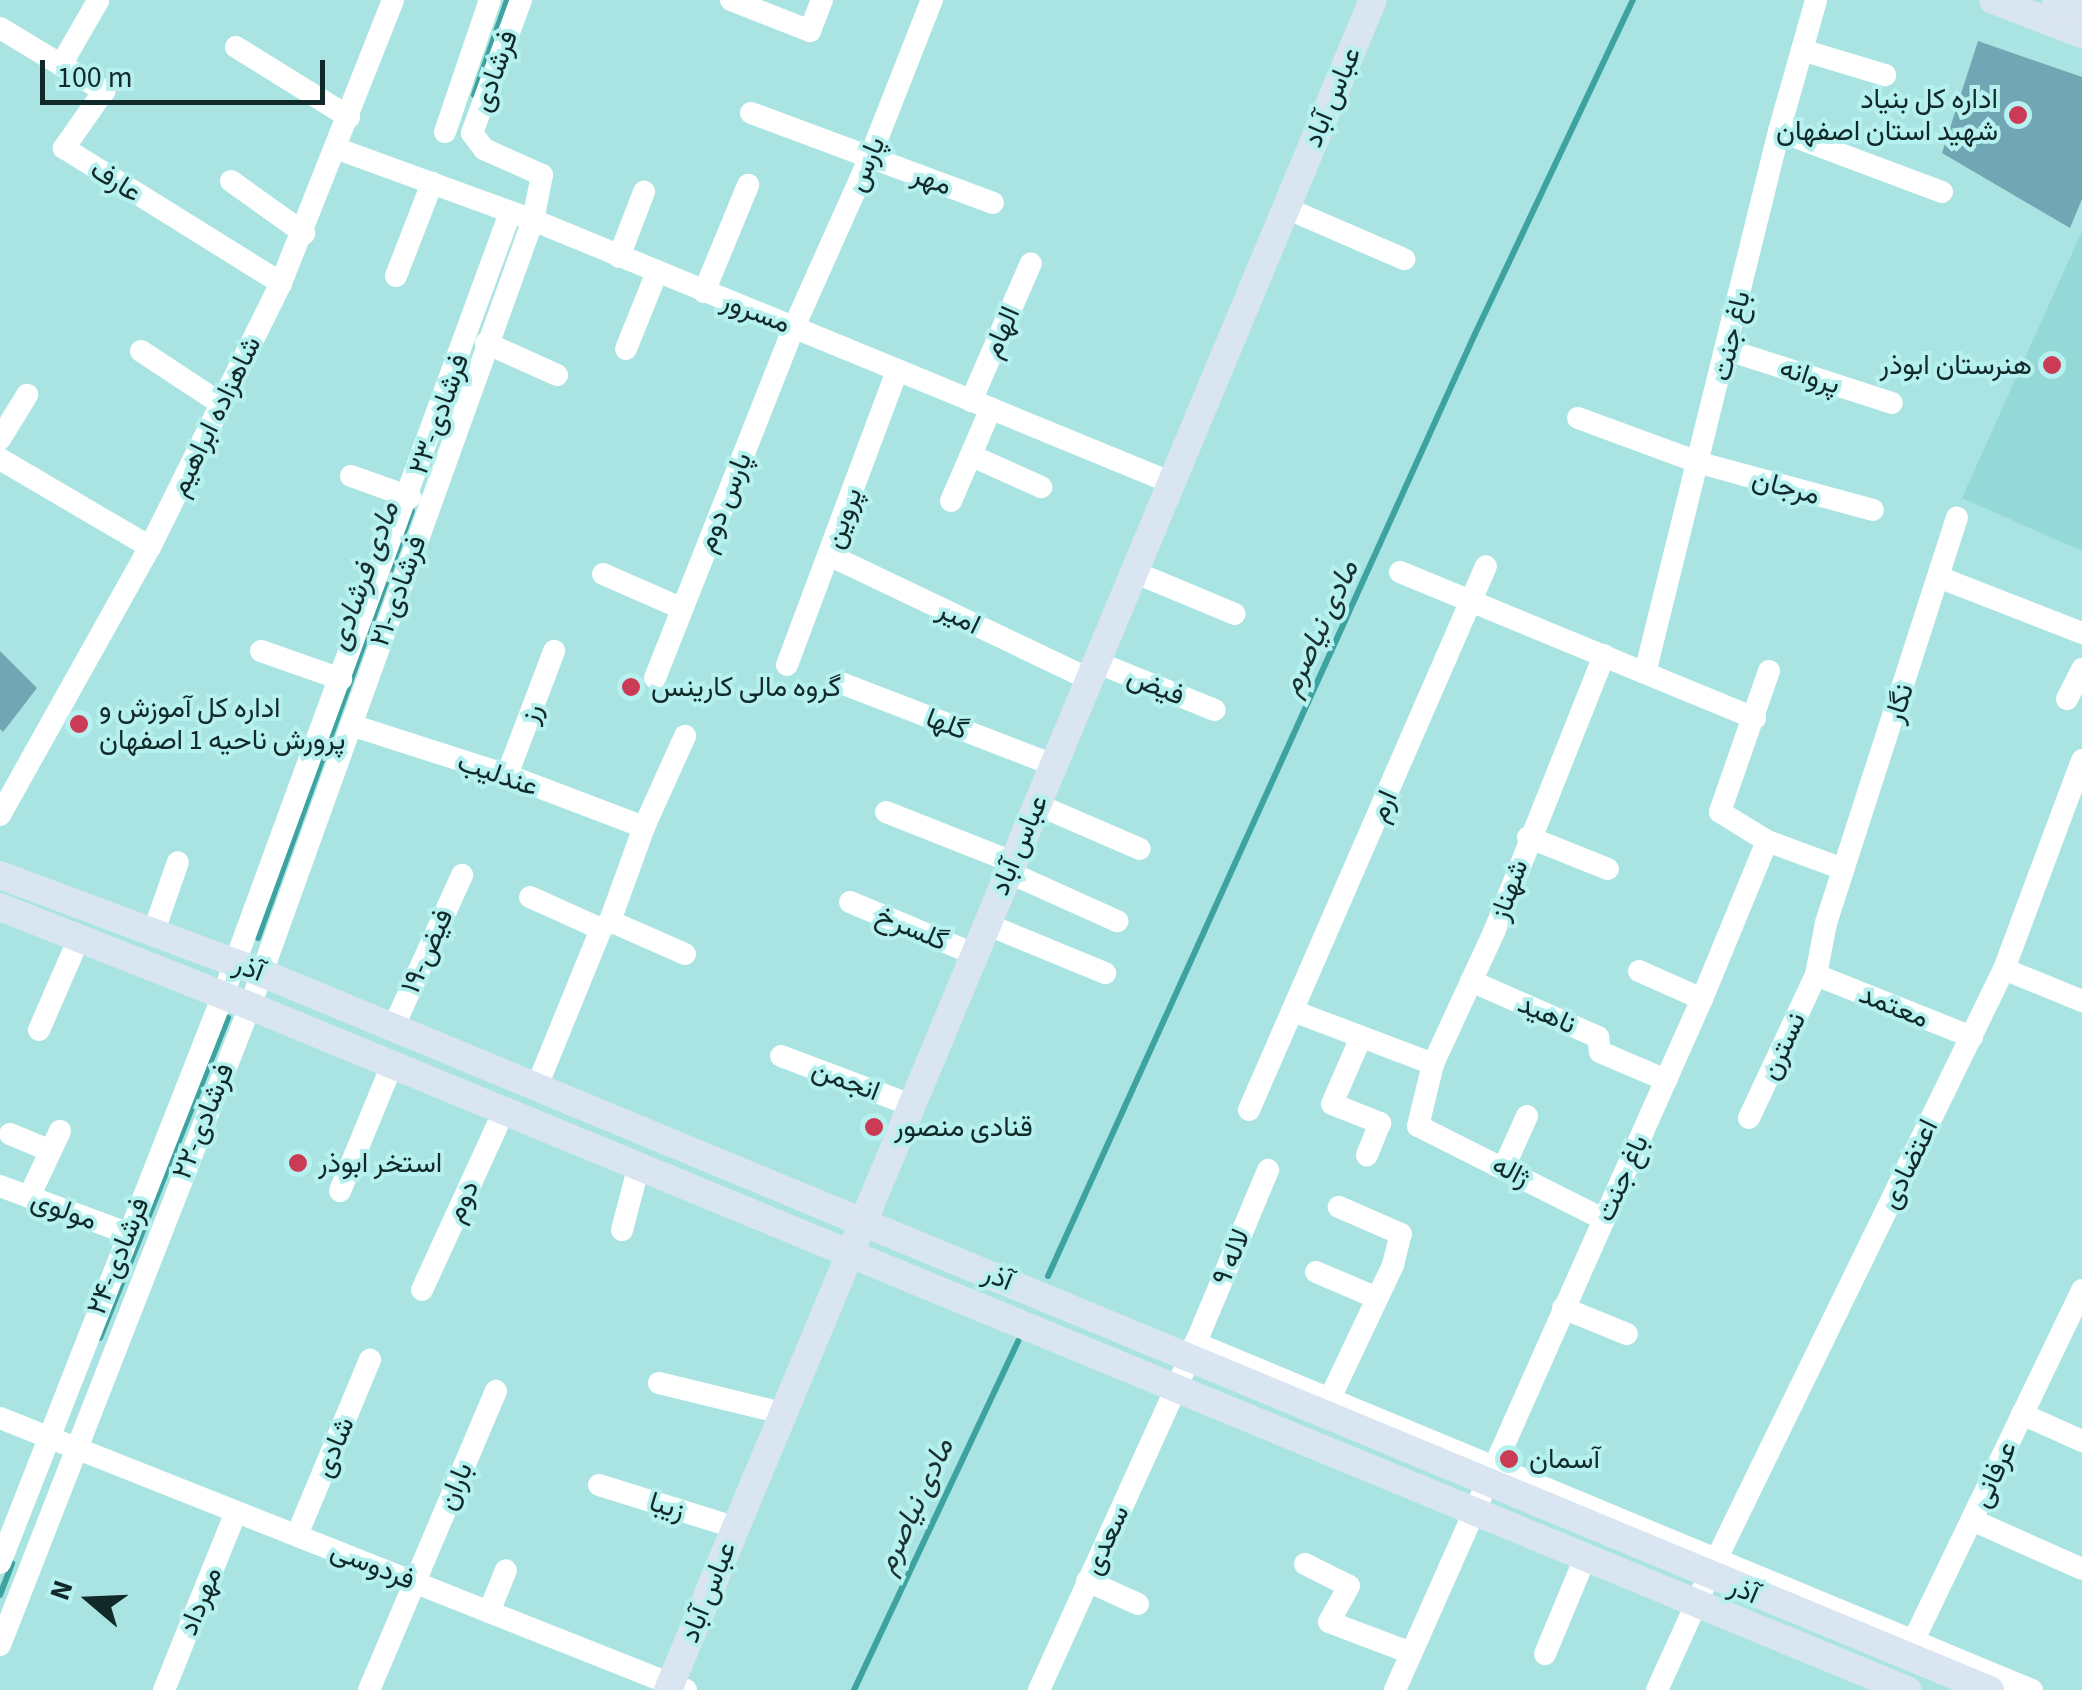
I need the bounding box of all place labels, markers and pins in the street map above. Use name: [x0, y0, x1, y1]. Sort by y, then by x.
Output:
place label: اداره کل بنیاد شهید استان اصفهان: [1776, 82, 1998, 148]
marker: اداره کل بنیاد شهید استان اصفهان: [2007, 104, 2029, 126]
place label: هنرستان ابوذر: [1880, 348, 2032, 382]
marker: هنرستان ابوذر: [2041, 354, 2063, 376]
place label: گروه مالی کارینس: [651, 670, 841, 704]
marker: گروه مالی کارینس: [620, 676, 642, 698]
place label: اداره کل آموزش و پرورش ناحیه 1 اصفهان: [99, 691, 346, 757]
marker: اداره کل آموزش و پرورش ناحیه 1 اصفهان: [68, 713, 90, 735]
place label: قنادی منصور: [894, 1110, 1033, 1144]
marker: قنادی منصور: [863, 1116, 885, 1138]
place label: استخر ابوذر: [318, 1146, 442, 1180]
marker: استخر ابوذر: [287, 1152, 309, 1174]
place label: آسمان: [1529, 1442, 1600, 1476]
marker: آسمان: [1498, 1448, 1520, 1470]

